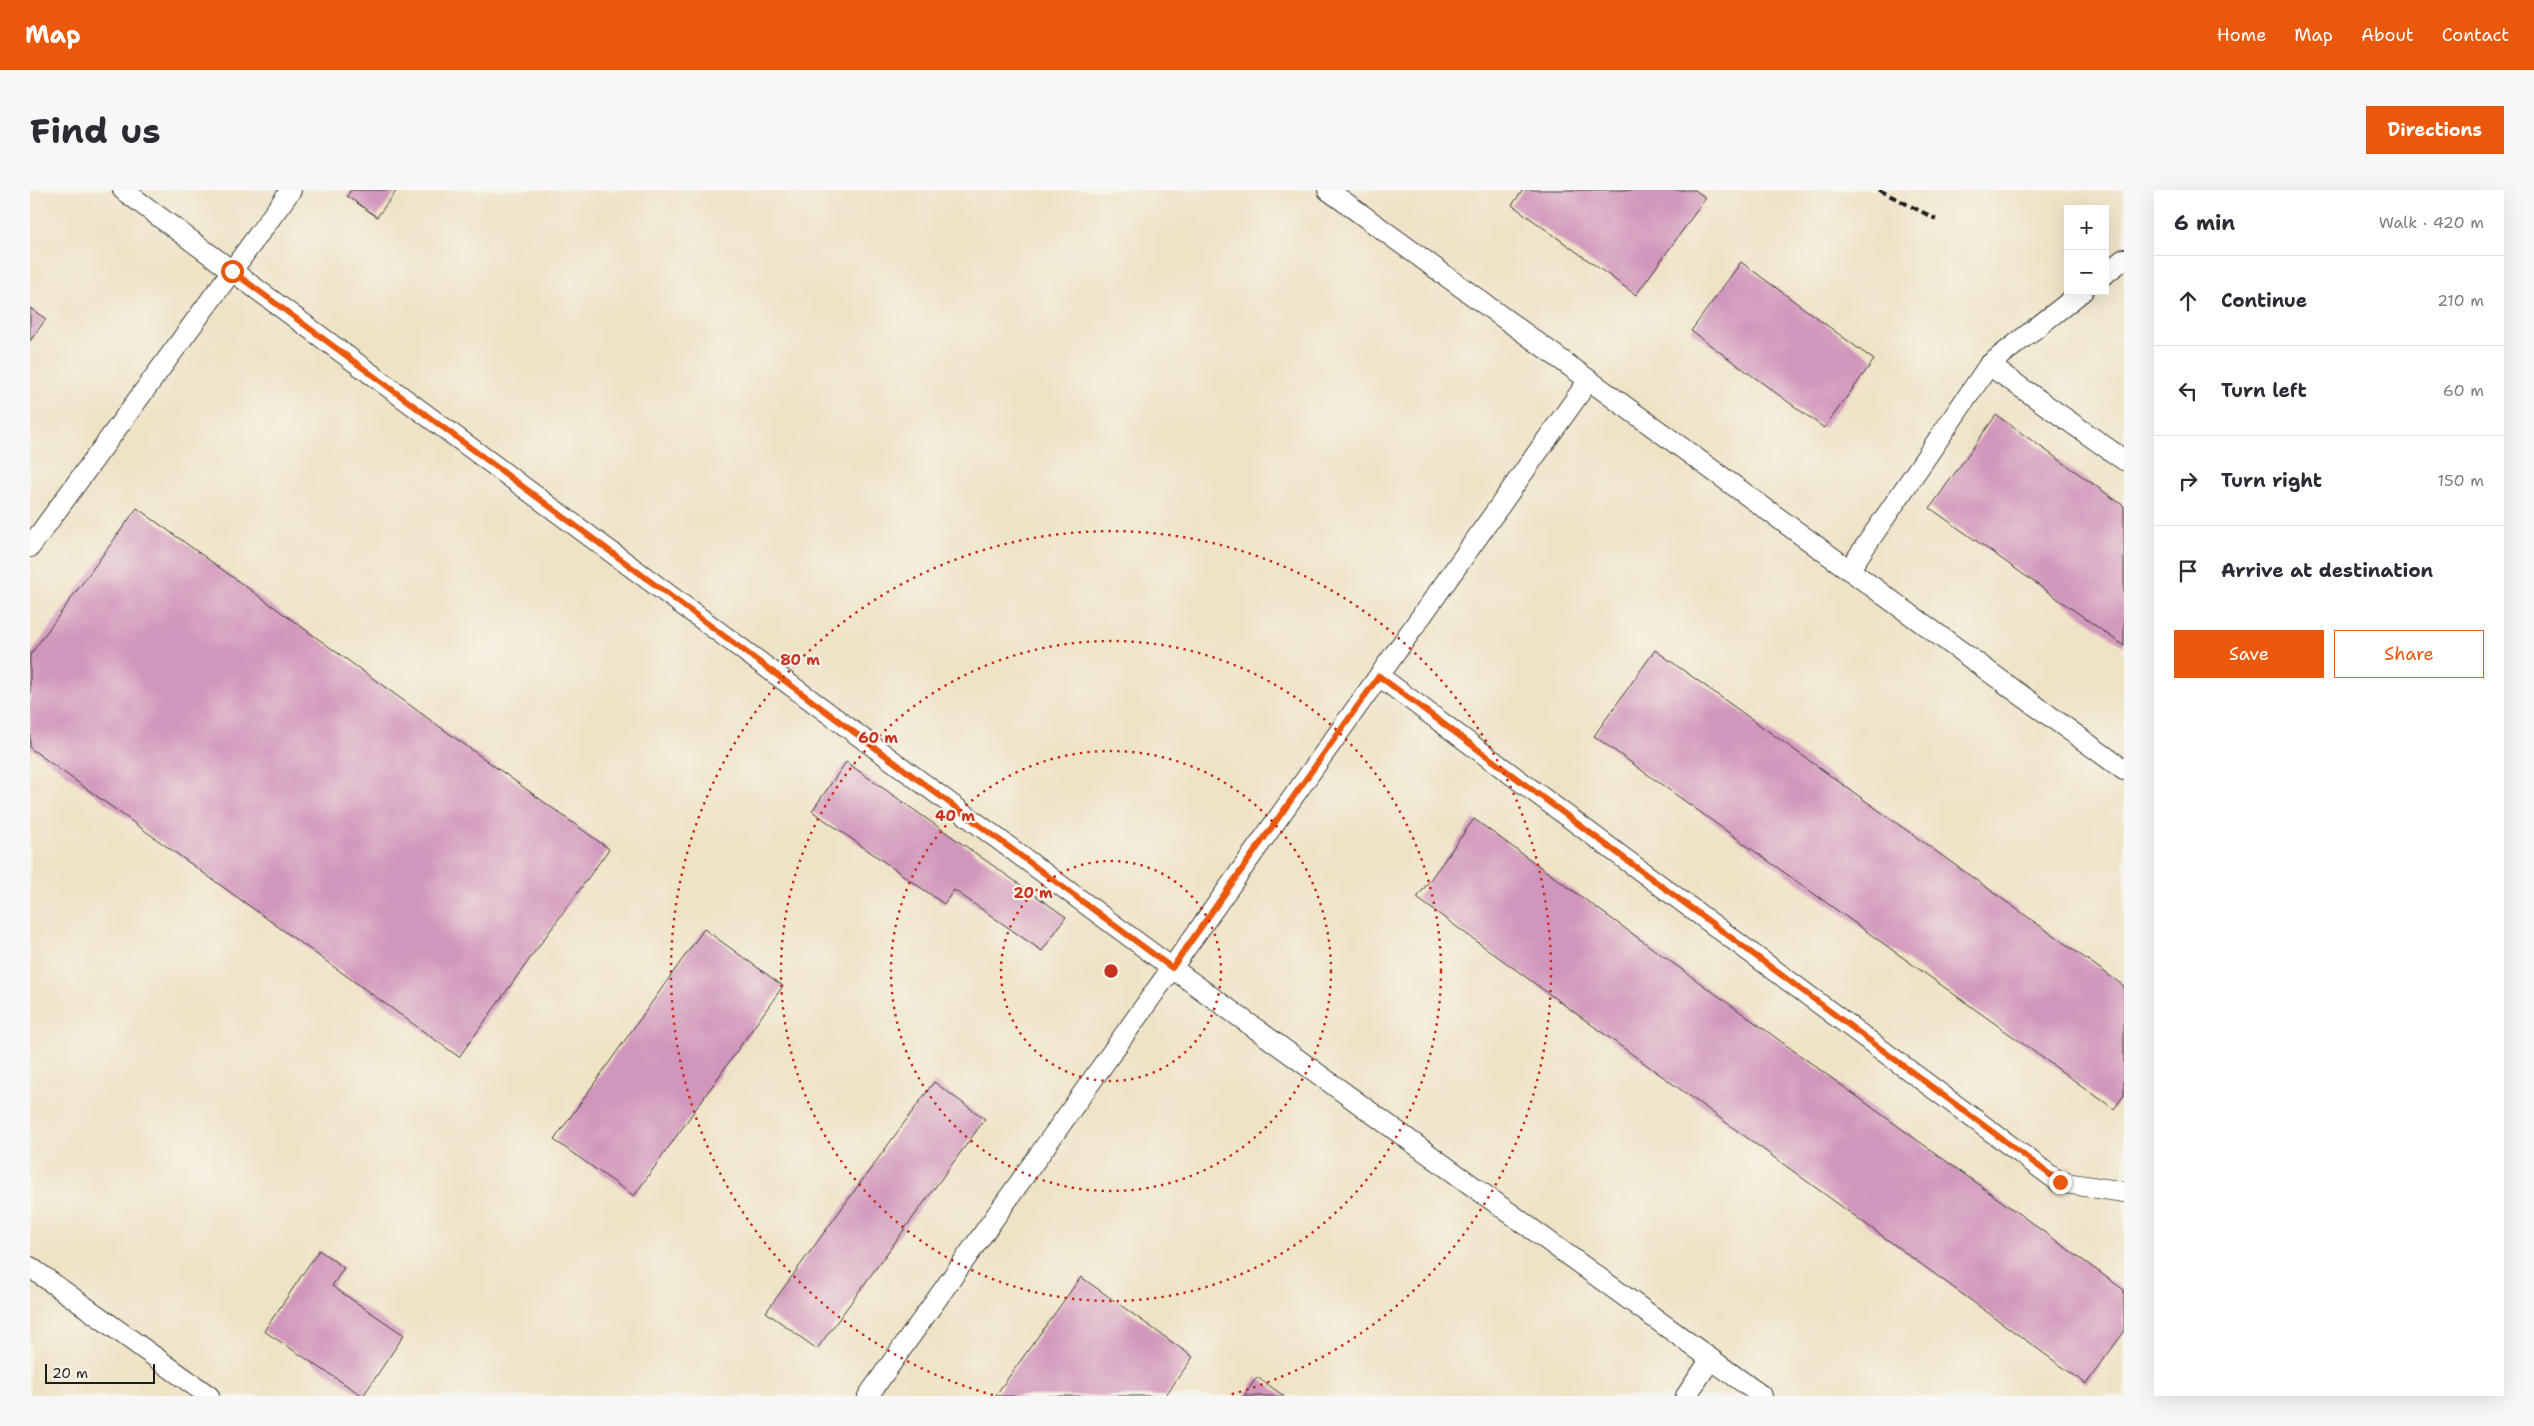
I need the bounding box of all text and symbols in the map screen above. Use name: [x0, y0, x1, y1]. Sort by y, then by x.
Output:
text: Map: [25, 19, 81, 51]
text: Home: [2217, 23, 2266, 47]
text: Map: [2294, 23, 2333, 47]
text: About: [2361, 23, 2414, 47]
text: Contact: [2442, 23, 2509, 47]
button: Directions: [2366, 106, 2504, 154]
text: Find us: [30, 107, 161, 154]
map controls: [2064, 205, 2109, 295]
button: +: [2064, 205, 2109, 250]
text: 6 min: [2174, 209, 2235, 237]
text: Walk · 420 m: [2379, 212, 2484, 233]
button: −: [2064, 250, 2109, 295]
route start: [221, 260, 244, 283]
icon: ahead: [2174, 287, 2202, 315]
text: Continue: [2221, 288, 2307, 313]
text: 210 m: [2437, 290, 2484, 311]
icon: left: [2174, 377, 2202, 405]
text: Turn left: [2221, 378, 2307, 403]
text: 60 m: [2443, 380, 2484, 401]
icon: right: [2174, 467, 2202, 495]
text: Turn right: [2221, 468, 2322, 493]
text: 150 m: [2437, 470, 2484, 491]
icon: arrive: [2174, 557, 2202, 585]
text: Arrive at destination: [2221, 558, 2433, 583]
button: Save: [2174, 630, 2324, 678]
button: Share: [2334, 630, 2484, 678]
text: 80 m: [780, 650, 820, 670]
text: 60 m: [858, 728, 898, 748]
text: 40 m: [935, 806, 975, 826]
text: 20 m: [1013, 883, 1053, 903]
centre of rings: [1102, 962, 1120, 980]
route end: [2049, 1171, 2072, 1194]
scale bar: [45, 1361, 155, 1384]
text: 20 m: [52, 1364, 88, 1382]

